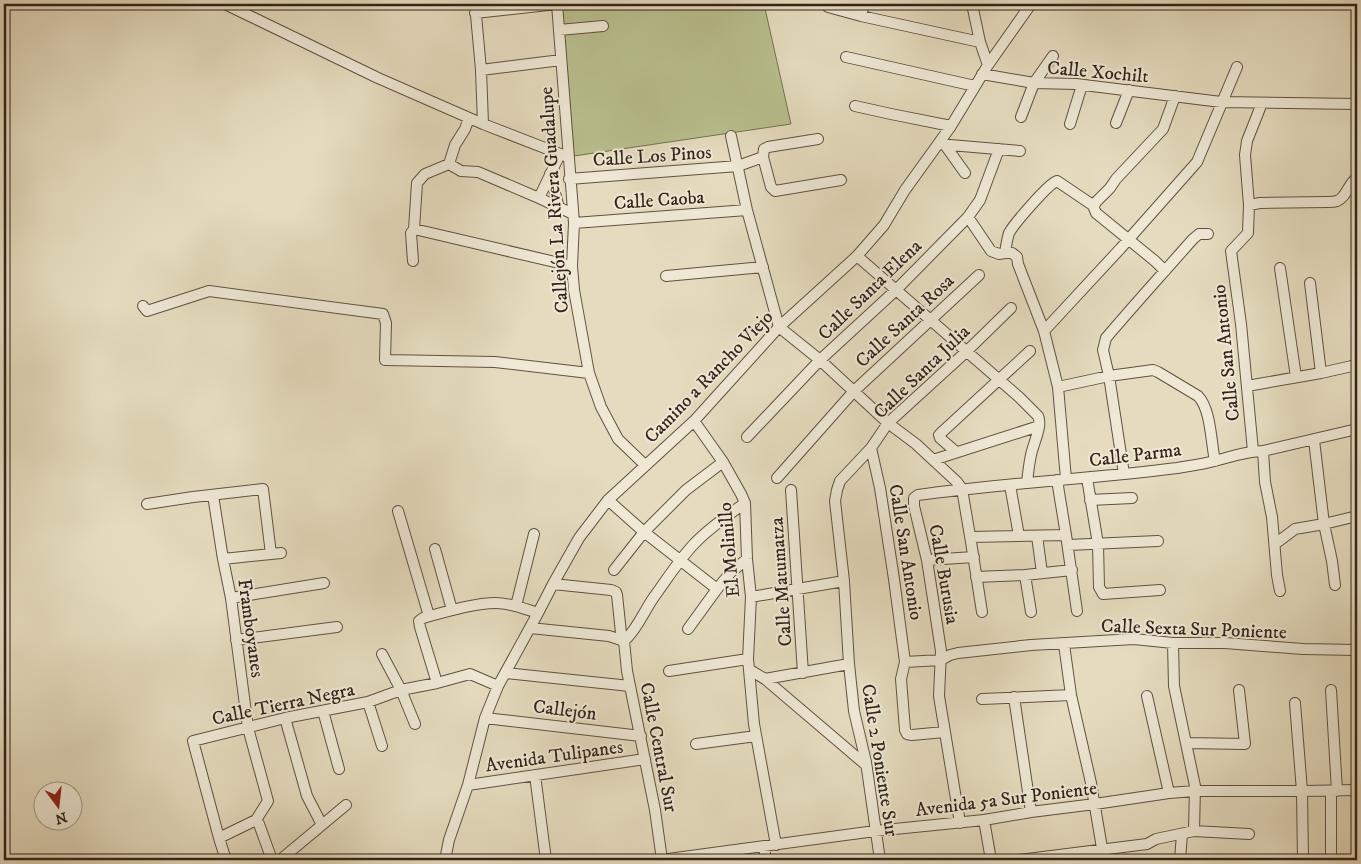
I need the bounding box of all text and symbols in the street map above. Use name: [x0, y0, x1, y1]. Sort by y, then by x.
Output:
street label: Calle Xochilt: [1046, 57, 1149, 88]
street label: Callejón La Rivera Guadalupe: [535, 86, 574, 314]
street label: Calle Los Pinos: [592, 141, 712, 172]
street label: Calle Caoba: [613, 186, 705, 215]
street label: Calle Santa Elena: [813, 235, 927, 345]
street label: Calle Santa Rosa: [851, 270, 959, 373]
street label: Calle San Antonio: [1208, 283, 1245, 422]
street label: Camino a Rancho Viejo: [640, 306, 778, 448]
street label: Calle Santa Julia: [869, 320, 975, 424]
street label: Calle Parma: [1088, 438, 1182, 473]
street label: Calle San Antonio: [883, 483, 928, 622]
street label: El Molinillo: [714, 501, 745, 598]
street label: Calle Matumatza: [766, 517, 797, 647]
street label: Calle Burusia: [923, 523, 964, 626]
street label: Framboyanes: [232, 577, 269, 679]
street label: Calle Sexta Sur Poniente: [1101, 615, 1287, 644]
street label: Calle Tierra Negra: [210, 678, 357, 731]
street label: Calle Central Sur: [635, 681, 682, 814]
street label: Calle 2 Poniente Sur: [856, 682, 903, 838]
street label: Callejón: [532, 695, 598, 726]
street label: Avenida Tulipanes: [484, 735, 625, 778]
street label: Avenida 5a Sur Poniente: [914, 777, 1098, 822]
north arrow: [32, 782, 82, 832]
text: N: [53, 807, 69, 828]

